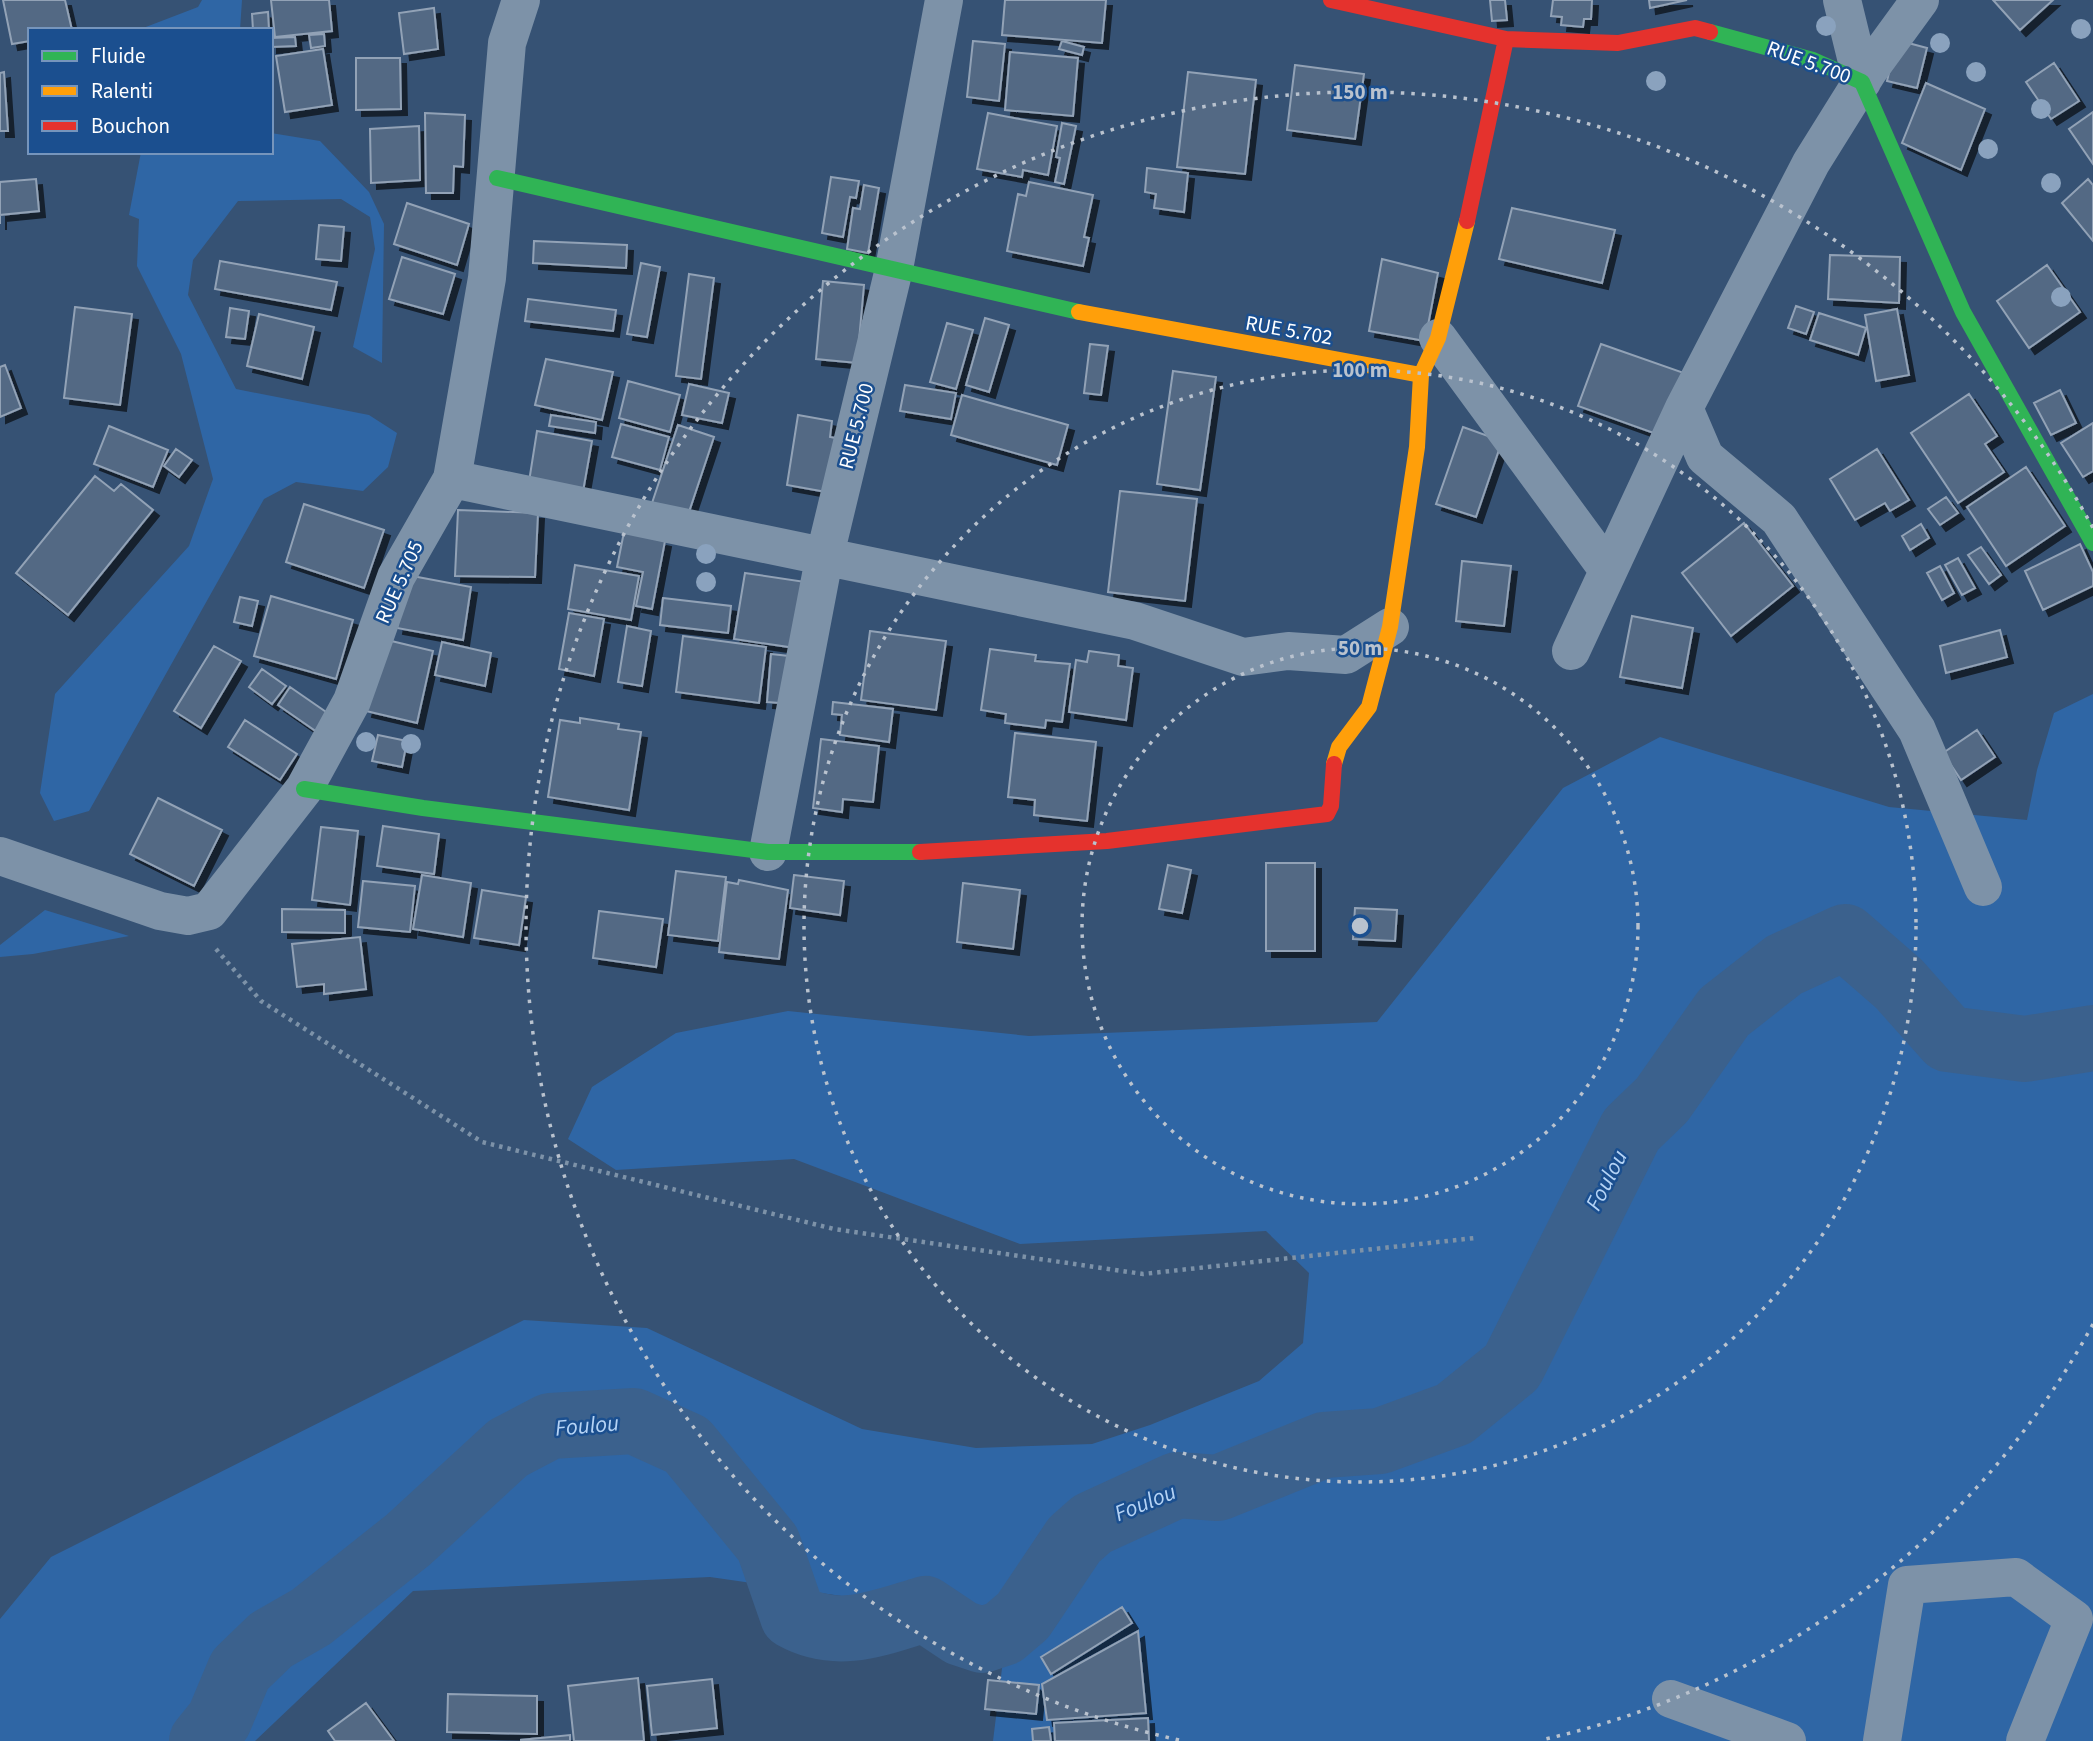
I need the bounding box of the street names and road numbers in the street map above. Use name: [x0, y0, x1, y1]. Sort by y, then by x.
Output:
street label: RUE 5.700: [1763, 33, 1855, 91]
street label: RUE 5.702: [1243, 308, 1335, 352]
street label: RUE 5.700: [831, 380, 881, 472]
street label: RUE 5.705: [367, 536, 431, 628]

